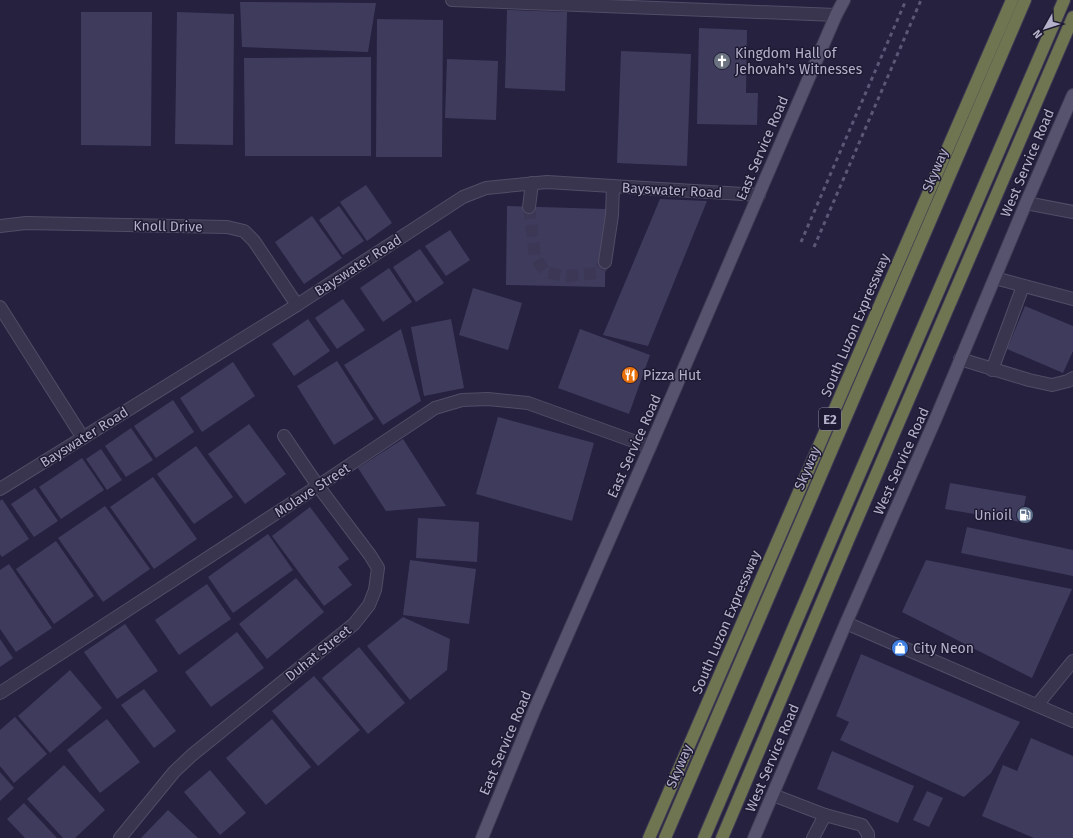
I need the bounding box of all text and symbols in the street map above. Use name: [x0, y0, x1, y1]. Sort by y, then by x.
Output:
north arrow: [1025, 8, 1065, 48]
text: N: [1030, 27, 1045, 41]
place label: Kingdom Hall of Jehovah's Witnesses: [735, 45, 863, 78]
church icon: Kingdom Hall of Jehovah's Witnesses: [712, 51, 732, 71]
street label: East Service Road: [733, 93, 792, 203]
street label: West Service Road: [997, 107, 1058, 220]
street label: Skyway: [919, 146, 952, 195]
street label: Bayswater Road: [621, 179, 723, 202]
street label: Knoll Drive: [133, 217, 203, 236]
street label: Bayswater Road: [311, 231, 405, 300]
street label: South Luzon Expressway: [818, 251, 893, 399]
restaurant icon: Pizza Hut: [620, 365, 640, 385]
place label: Pizza Hut: [643, 367, 702, 384]
street label: East Service Road: [604, 392, 665, 501]
street label: Bayswater Road: [37, 404, 131, 471]
street label: West Service Road: [870, 405, 933, 518]
road number: E2: [819, 408, 841, 430]
street label: Skyway: [791, 444, 824, 493]
street label: Molave Street: [271, 459, 354, 521]
fuel station icon: Unioil: [1015, 505, 1035, 525]
place label: Unioil: [974, 507, 1012, 524]
street label: South Luzon Expressway: [689, 548, 764, 696]
street label: Duhat Street: [282, 621, 355, 685]
shop icon: City Neon: [890, 638, 910, 658]
place label: City Neon: [913, 640, 974, 657]
street label: East Service Road: [476, 688, 535, 798]
street label: West Service Road: [742, 702, 803, 815]
street label: Skyway: [663, 742, 696, 791]

